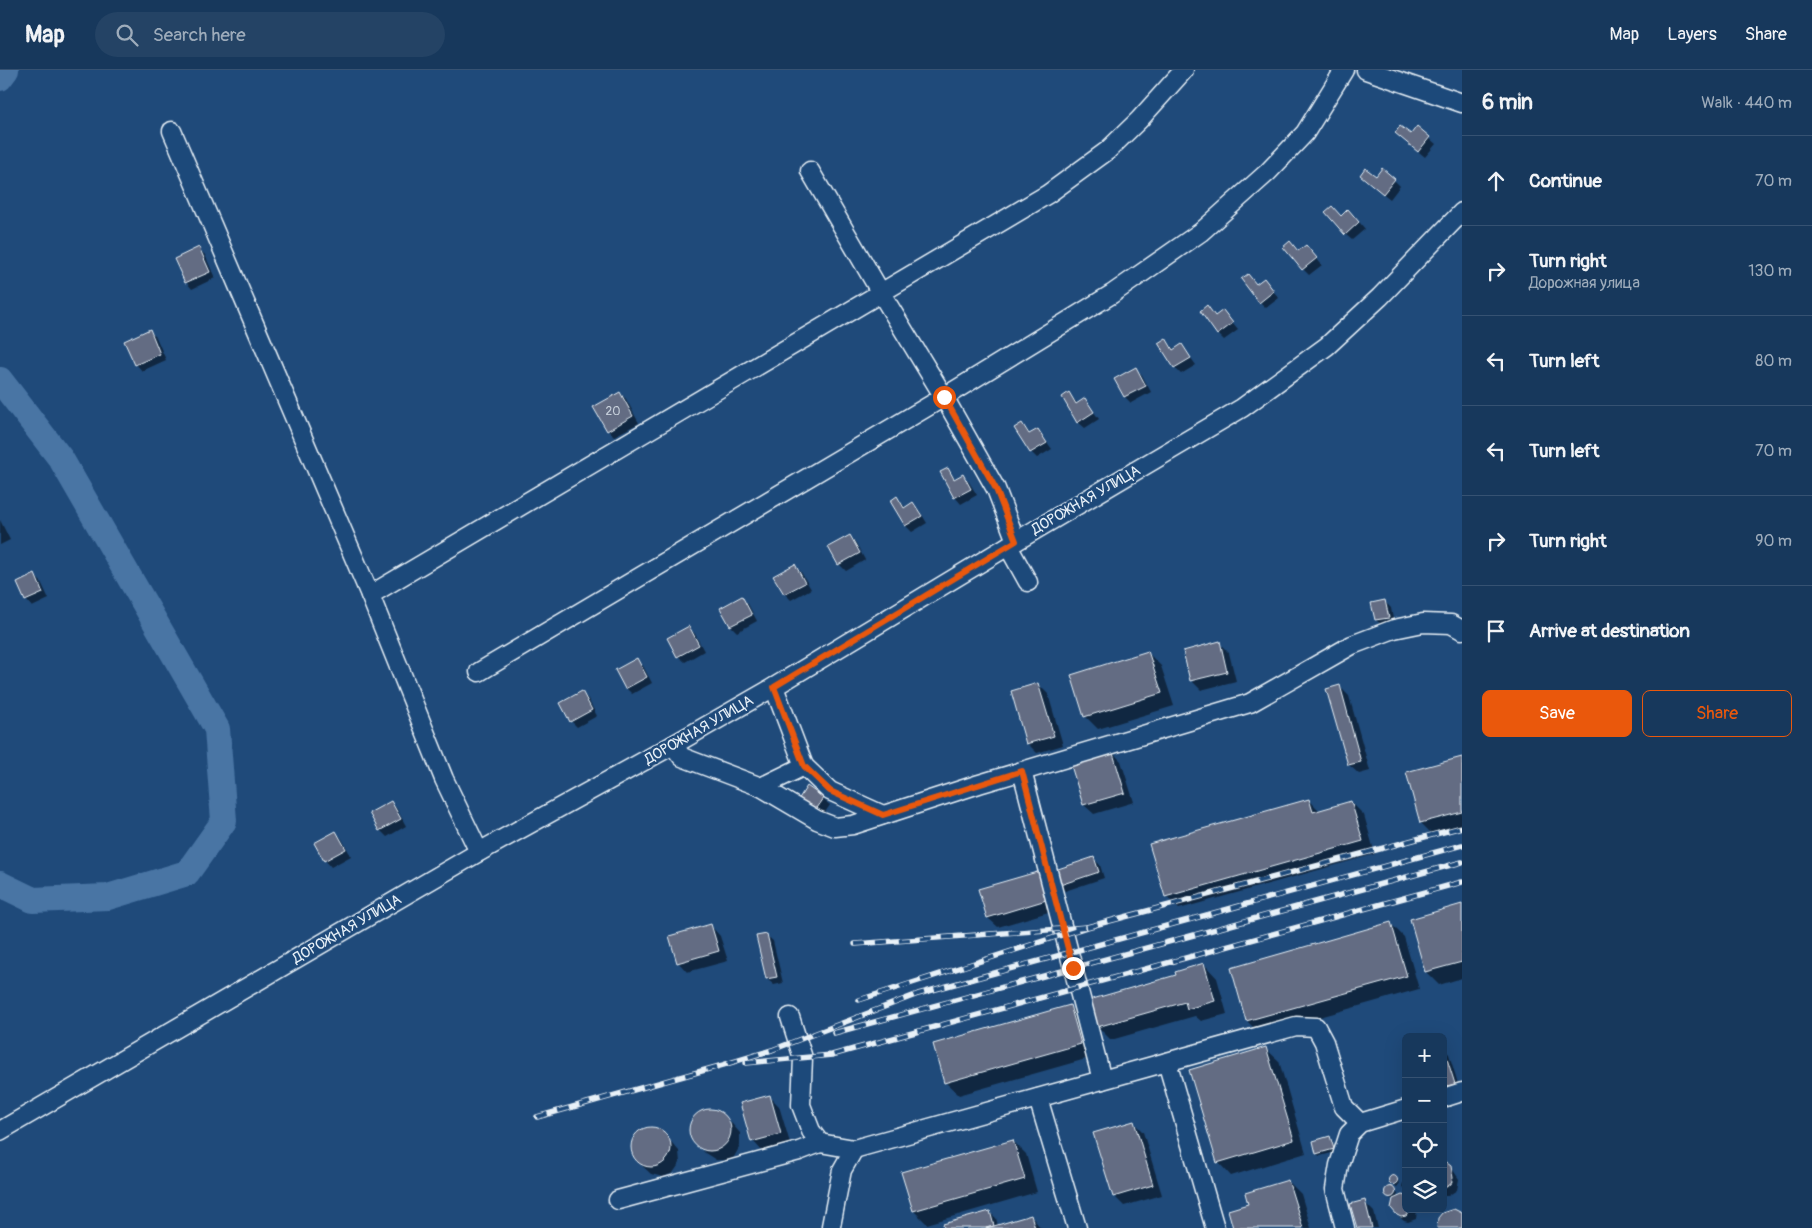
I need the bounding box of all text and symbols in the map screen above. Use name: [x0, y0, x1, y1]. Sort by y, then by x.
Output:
search box: [95, 12, 445, 57]
text: Map: [25, 20, 65, 49]
icon: search: [113, 21, 141, 49]
text: Search here: [153, 23, 246, 47]
text: Map: [1610, 23, 1639, 46]
text: Layers: [1667, 23, 1717, 46]
text: Share: [1745, 23, 1787, 46]
text: 6 min: [1482, 89, 1533, 116]
text: Walk · 440 m: [1701, 93, 1792, 113]
icon: ahead: [1482, 167, 1510, 195]
text: Continue: [1529, 169, 1602, 193]
text: 70 m: [1755, 171, 1792, 191]
text: Turn right: [1529, 249, 1607, 273]
icon: right: [1482, 257, 1510, 285]
text: 130 m: [1748, 261, 1792, 281]
text: Дорожная улица: [1529, 273, 1640, 293]
icon: left: [1482, 347, 1510, 375]
text: Turn left: [1529, 349, 1599, 373]
text: 80 m: [1755, 351, 1792, 371]
route start: [933, 386, 956, 409]
house number: 20: [606, 404, 620, 419]
icon: left: [1482, 437, 1510, 465]
text: Turn left: [1529, 439, 1599, 463]
text: 70 m: [1755, 441, 1792, 461]
street label: ДОРОЖНАЯ УЛИЦА: [1027, 461, 1144, 539]
icon: right: [1482, 527, 1510, 555]
text: Turn right: [1529, 529, 1607, 553]
text: 90 m: [1755, 531, 1792, 551]
icon: arrive: [1482, 617, 1510, 645]
text: Arrive at destination: [1529, 619, 1690, 643]
button: Save: [1482, 690, 1632, 737]
button: Share: [1642, 690, 1792, 737]
street label: ДОРОЖНАЯ УЛИЦА: [640, 691, 757, 769]
street label: ДОРОЖНАЯ УЛИЦА: [288, 890, 405, 968]
route end: [1062, 957, 1085, 980]
map controls: [1402, 1033, 1447, 1213]
button: +: [1402, 1033, 1447, 1078]
button: −: [1402, 1078, 1447, 1123]
button: locate: [1402, 1123, 1447, 1168]
button: layers: [1402, 1168, 1447, 1213]

